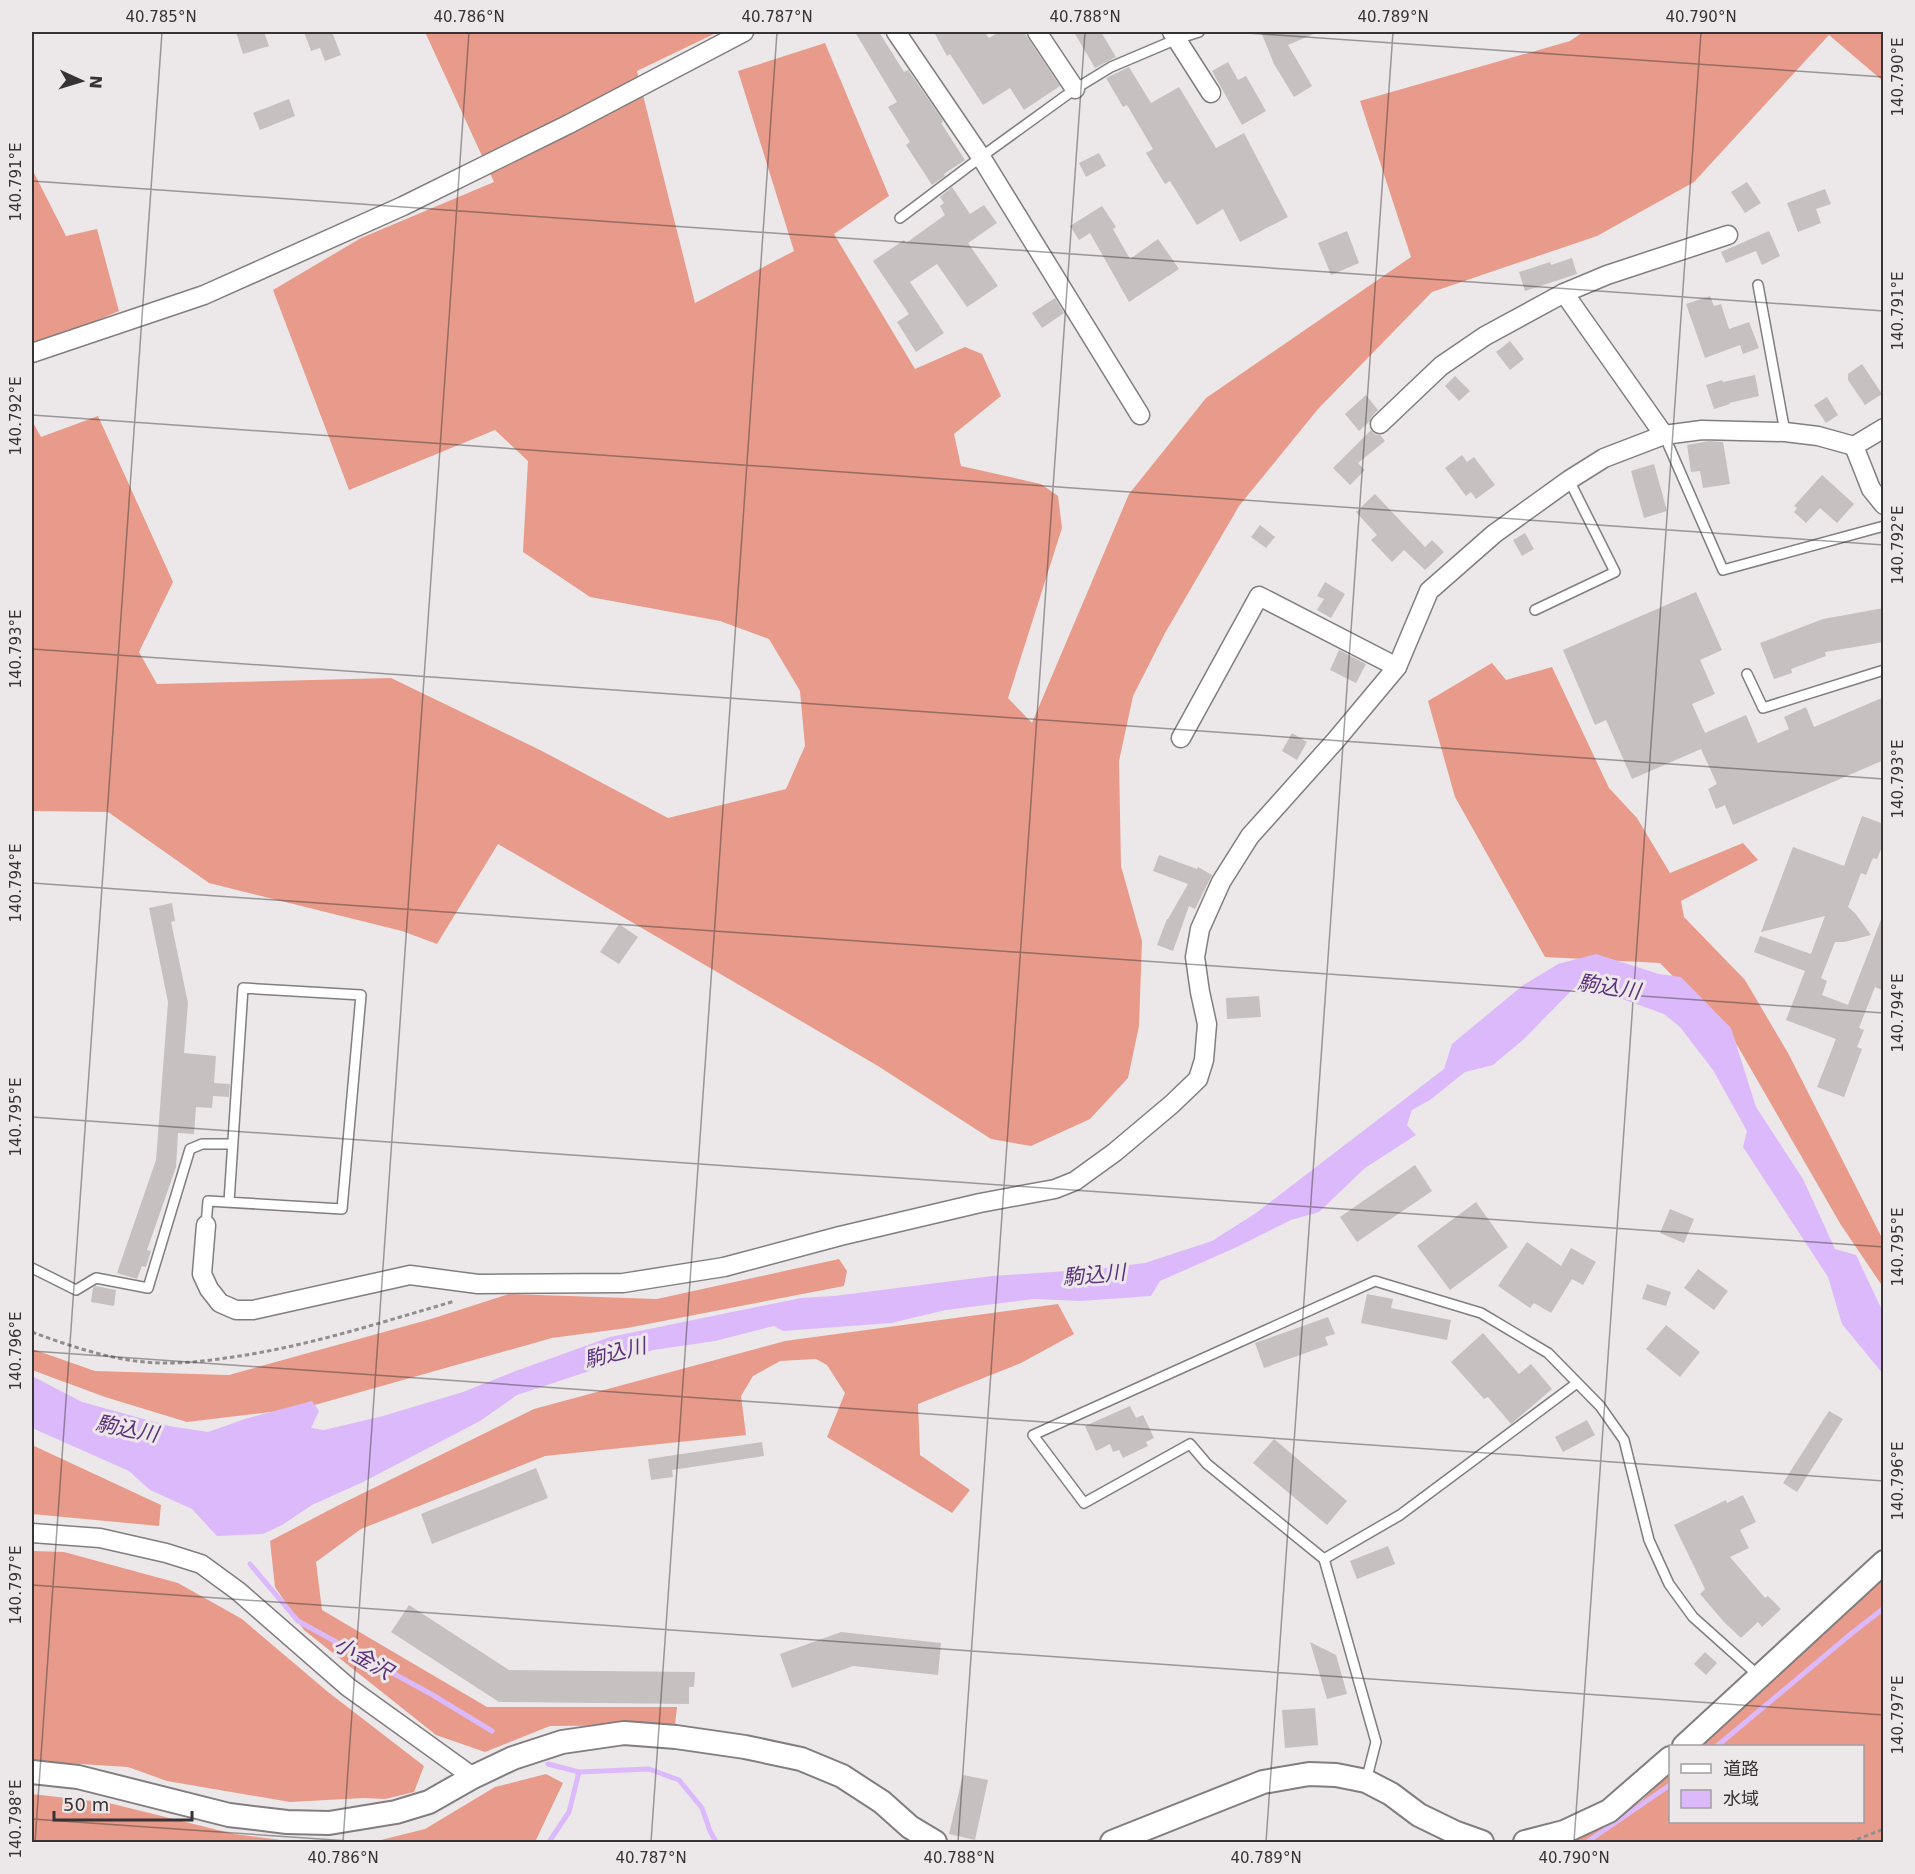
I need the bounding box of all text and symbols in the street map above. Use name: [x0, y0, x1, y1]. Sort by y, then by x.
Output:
text: 40.785°N: [125, 8, 197, 26]
text: 40.786°N: [433, 8, 505, 26]
text: 40.787°N: [741, 8, 813, 26]
text: 40.788°N: [1049, 8, 1121, 26]
text: 40.789°N: [1357, 8, 1429, 26]
text: 40.790°N: [1665, 8, 1737, 26]
text: 140.790°E: [1889, 37, 1907, 117]
north arrow: [51, 51, 111, 111]
text: N: [86, 75, 105, 89]
text: 140.791°E: [7, 142, 25, 222]
text: 140.791°E: [1889, 271, 1907, 351]
text: 140.792°E: [7, 376, 25, 456]
text: 140.792°E: [1889, 505, 1907, 585]
text: 140.793°E: [7, 609, 25, 689]
text: 140.793°E: [1889, 739, 1907, 819]
text: 140.794°E: [7, 843, 25, 923]
water label: 駒込川: [1576, 970, 1644, 1004]
text: 140.794°E: [1889, 973, 1907, 1053]
text: 140.795°E: [7, 1077, 25, 1157]
text: 140.795°E: [1889, 1207, 1907, 1287]
water label: 駒込川: [1062, 1260, 1128, 1290]
text: 140.796°E: [7, 1311, 25, 1391]
water label: 駒込川: [582, 1333, 650, 1372]
water label: 駒込川: [94, 1411, 162, 1447]
text: 140.796°E: [1889, 1441, 1907, 1521]
text: 140.797°E: [7, 1545, 25, 1625]
water label: 小金沢: [330, 1632, 399, 1686]
text: 140.797°E: [1889, 1675, 1907, 1755]
legend: [1669, 1745, 1864, 1823]
text: 道路: [1723, 1758, 1759, 1779]
text: 140.798°E: [7, 1779, 25, 1859]
scale bar: [54, 1784, 192, 1822]
text: 水域: [1723, 1788, 1759, 1809]
text: 50 m: [63, 1794, 109, 1815]
text: 40.786°N: [307, 1849, 379, 1867]
text: 40.787°N: [615, 1849, 687, 1867]
text: 40.788°N: [923, 1849, 995, 1867]
text: 40.789°N: [1230, 1849, 1302, 1867]
text: 40.790°N: [1538, 1849, 1610, 1867]

